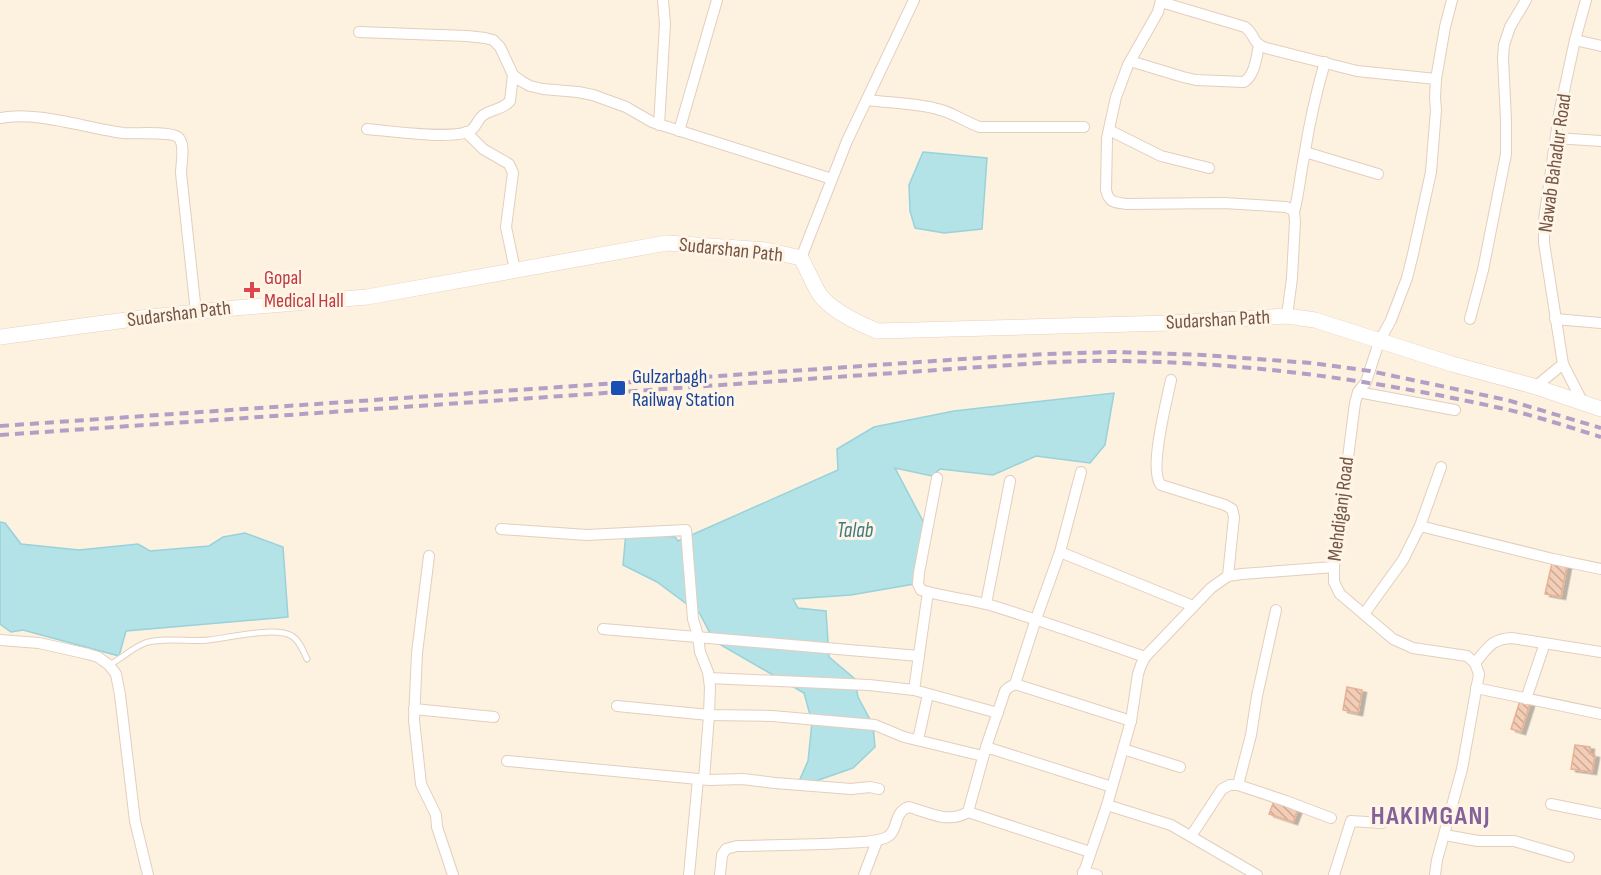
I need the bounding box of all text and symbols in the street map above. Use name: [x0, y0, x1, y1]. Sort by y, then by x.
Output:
street label: Nawab Bahadur Road: [1533, 92, 1577, 234]
street label: Sudarshan Path: [678, 233, 784, 267]
place label: Gopal Medical Hall: [264, 266, 344, 313]
marker: Gopal Medical Hall: [245, 283, 259, 297]
street label: Sudarshan Path: [126, 296, 232, 332]
street label: Sudarshan Path: [1165, 305, 1271, 335]
place label: Gulzarbagh Railway Station: [632, 365, 734, 412]
marker: Gulzarbagh Railway Station: [609, 379, 627, 397]
street label: Mehdiganj Road: [1323, 456, 1359, 562]
water label: Talab: [837, 518, 874, 543]
district label: HAKIMGANJ: [1371, 801, 1491, 832]

